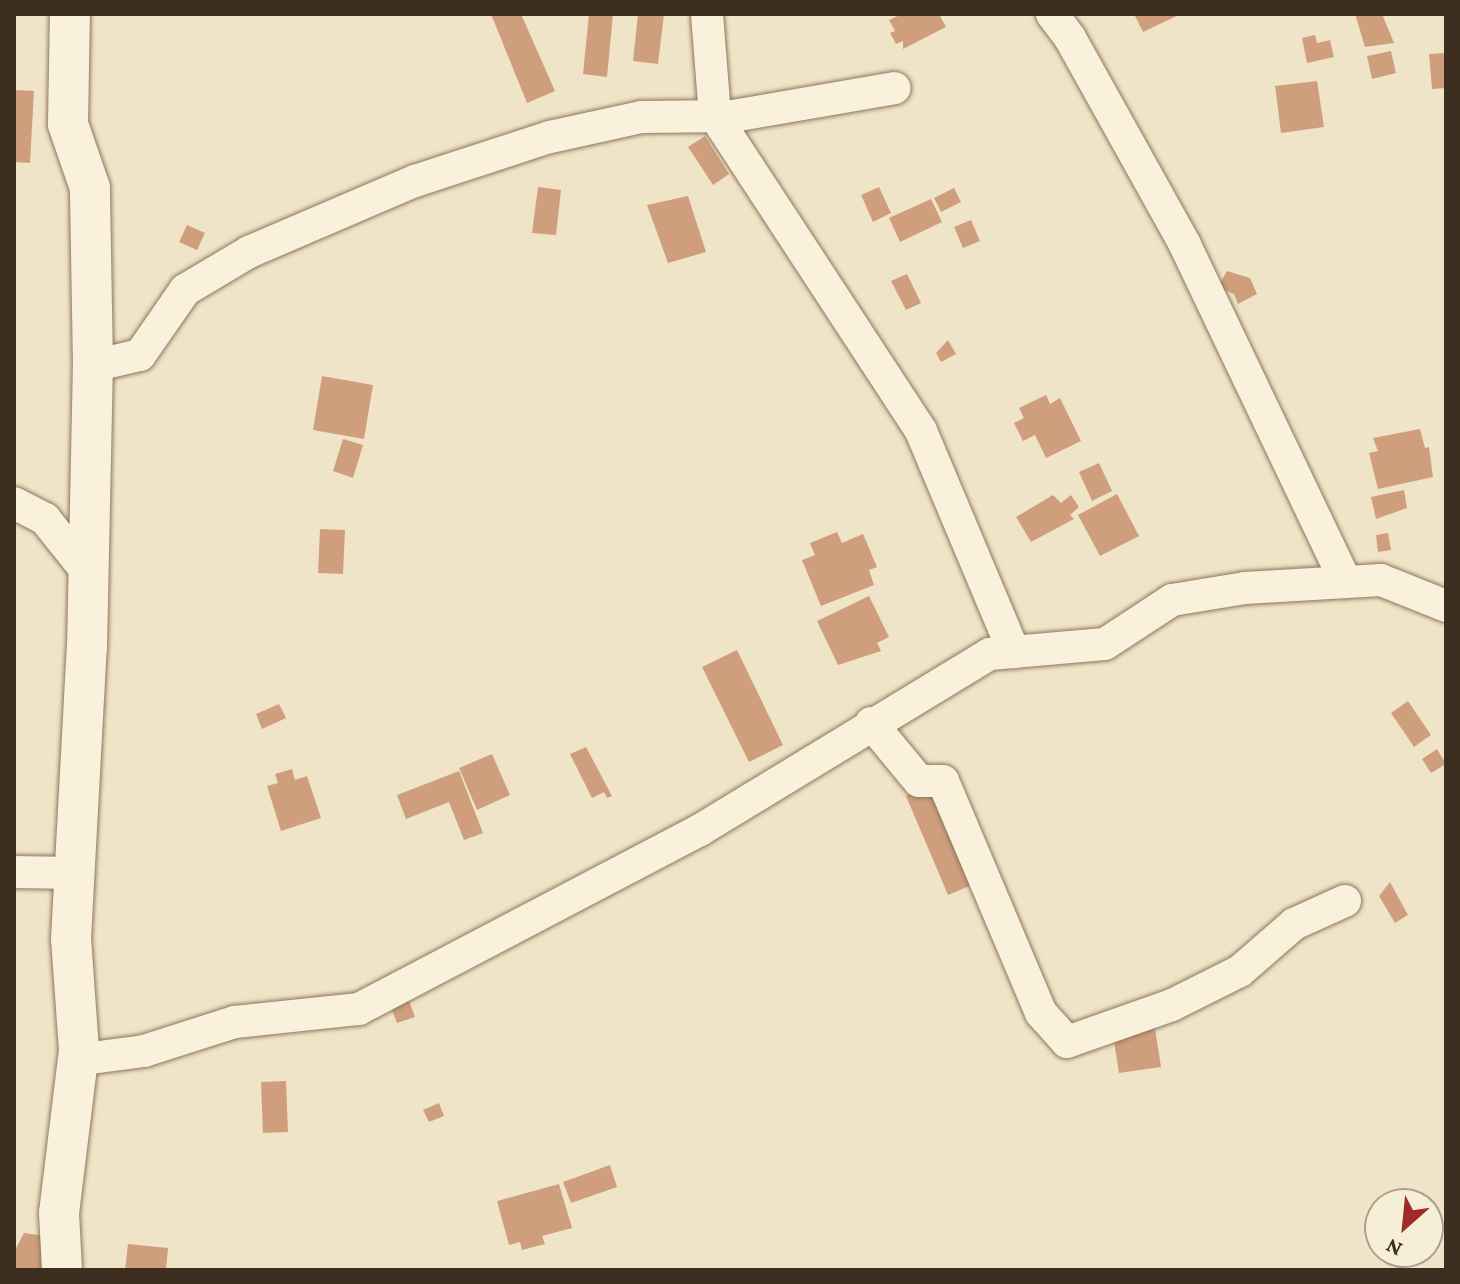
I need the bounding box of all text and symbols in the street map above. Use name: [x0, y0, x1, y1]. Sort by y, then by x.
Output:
north arrow: [1364, 1188, 1444, 1268]
text: N: [1381, 1234, 1406, 1263]

